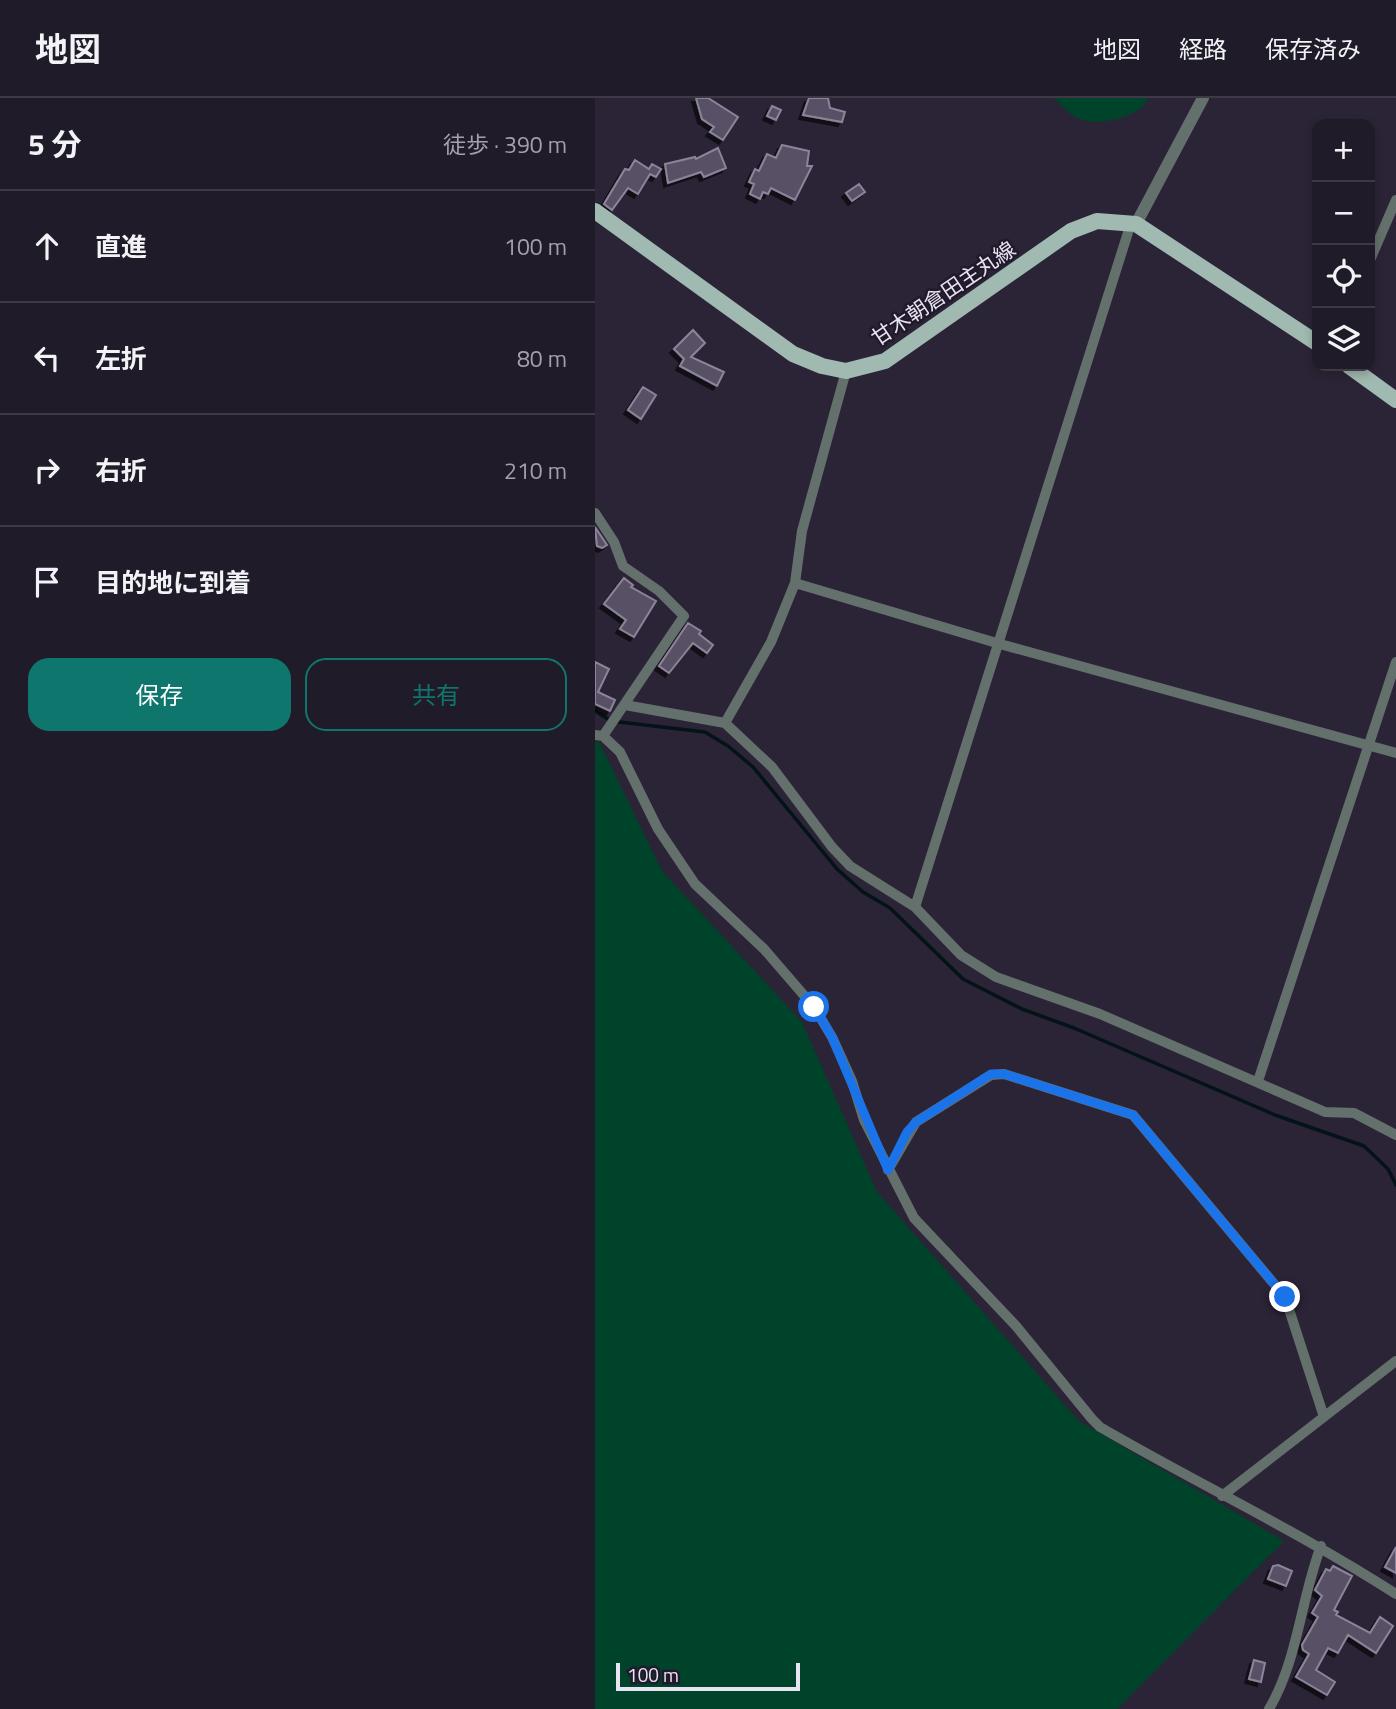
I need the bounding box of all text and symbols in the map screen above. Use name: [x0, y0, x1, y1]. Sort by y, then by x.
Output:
text: 地図: [35, 24, 101, 74]
text: 地図: [1093, 31, 1141, 67]
text: 経路: [1179, 31, 1227, 67]
text: 保存済み: [1265, 31, 1361, 67]
map controls: [1312, 119, 1375, 371]
button: +: [1312, 119, 1375, 182]
text: 5 分: [28, 121, 81, 167]
text: 徒歩 · 390 m: [443, 127, 567, 162]
button: −: [1312, 182, 1375, 245]
icon: ahead: [28, 227, 66, 265]
text: 直進: [95, 227, 147, 266]
text: 100 m: [504, 229, 567, 264]
street label: 甘木朝倉田主丸線: [864, 233, 1022, 353]
button: locate: [1312, 245, 1375, 308]
button: layers: [1312, 308, 1375, 371]
icon: left: [28, 339, 66, 377]
text: 左折: [95, 339, 147, 378]
text: 80 m: [517, 341, 567, 376]
icon: right: [28, 451, 66, 489]
text: 右折: [95, 451, 147, 490]
text: 210 m: [504, 453, 567, 488]
icon: arrive: [28, 563, 66, 601]
text: 目的地に到着: [95, 563, 251, 602]
button: 保存: [28, 658, 291, 731]
button: 共有: [305, 658, 567, 731]
route start: [798, 991, 829, 1022]
route end: [1269, 1281, 1300, 1312]
scale bar: [616, 1660, 800, 1692]
text: 100 m: [627, 1660, 679, 1689]

